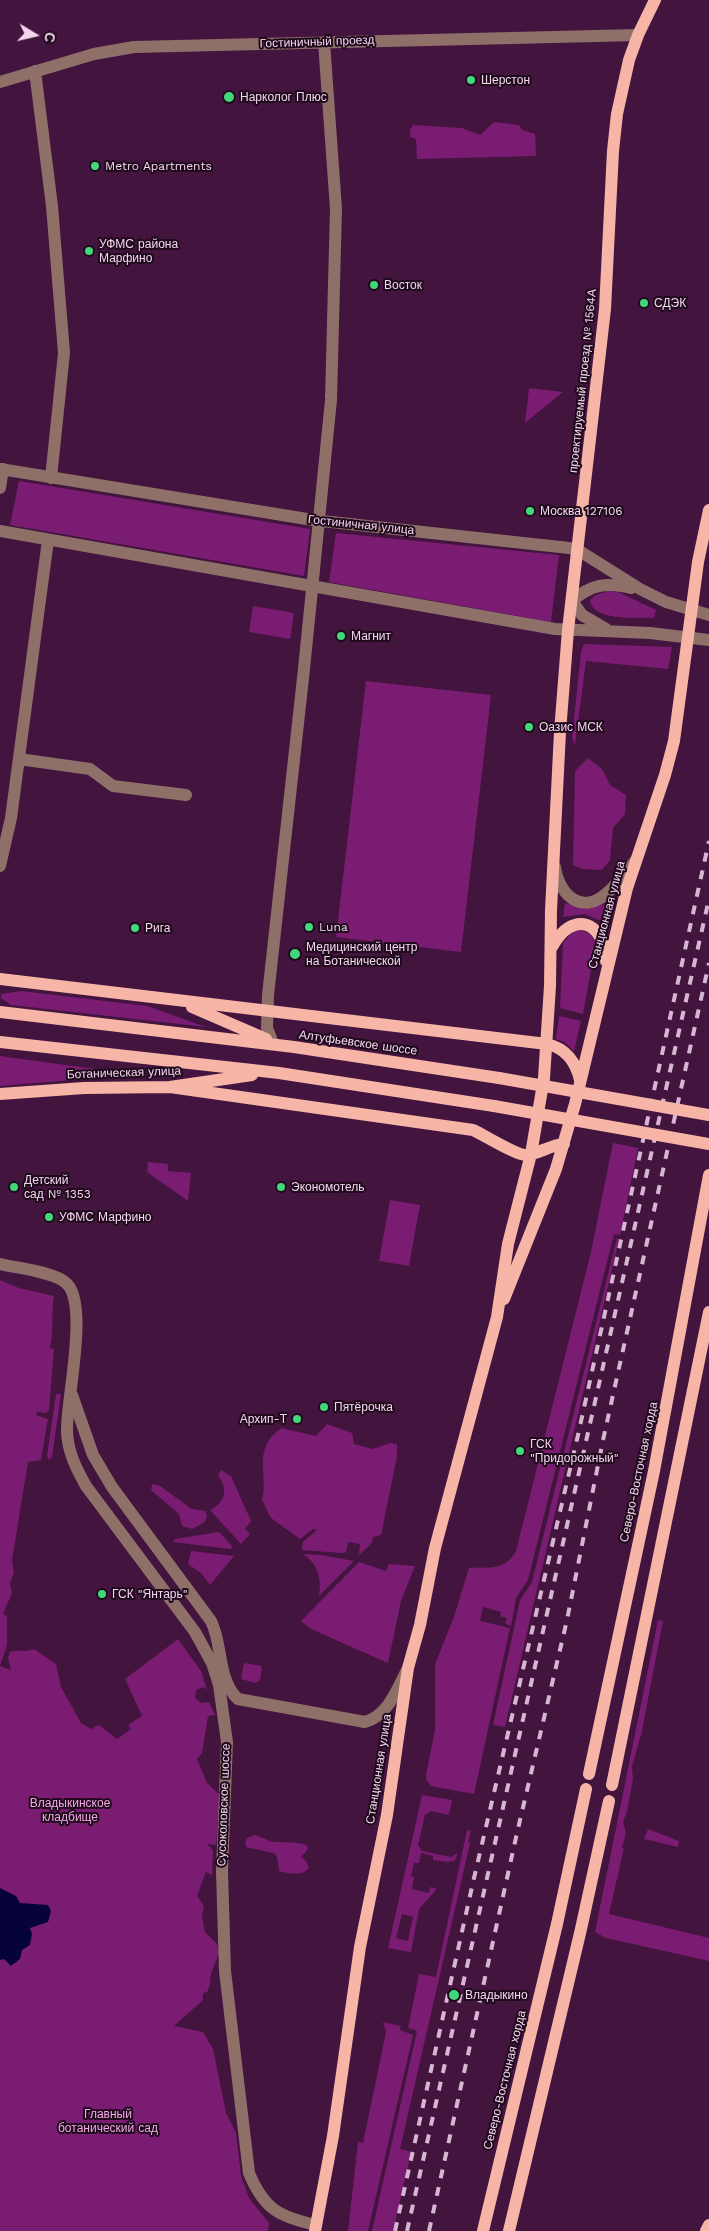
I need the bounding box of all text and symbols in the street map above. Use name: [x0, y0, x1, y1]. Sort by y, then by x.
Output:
north arrow: [10, 10, 60, 60]
text: С: [41, 31, 59, 44]
street label: Гостиничный проезд: [259, 33, 375, 51]
place label: Шерстон: [481, 73, 530, 87]
marker: Шерстон: [465, 74, 477, 86]
marker: Нарколог Плюс: [222, 90, 236, 104]
place label: Нарколог Плюс: [240, 90, 327, 104]
place label: Metro Apartments: [105, 159, 212, 173]
marker: Metro Apartments: [89, 160, 101, 172]
place label: УФМС района Марфино: [99, 237, 178, 265]
marker: УФМС района Марфино: [83, 245, 95, 257]
place label: Восток: [384, 278, 422, 292]
marker: Восток: [368, 279, 380, 291]
street label: проектируемый проезд № 1564А: [566, 288, 600, 474]
place label: СДЭК: [654, 296, 686, 310]
marker: СДЭК: [638, 297, 650, 309]
place label: Москва 127106: [540, 504, 623, 518]
marker: Москва 127106: [524, 505, 536, 517]
street label: Гостиничная улица: [307, 512, 415, 538]
place label: Магнит: [351, 629, 391, 643]
marker: Магнит: [335, 630, 347, 642]
place label: Оазис МСК: [539, 720, 603, 734]
marker: Оазис МСК: [523, 721, 535, 733]
street label: Станционная улица: [586, 859, 628, 971]
place label: Luna: [319, 920, 348, 934]
place label: Рига: [145, 921, 170, 935]
marker: Luna: [303, 921, 315, 933]
marker: Рига: [129, 922, 141, 934]
place label: Медицинский центр на Ботанической: [306, 940, 417, 968]
marker: Медицинский центр на Ботанической: [288, 947, 302, 961]
street label: Алтуфьевское шоссе: [298, 1028, 418, 1058]
street label: Ботаническая улица: [67, 1064, 181, 1082]
place label: Детский сад № 1353: [24, 1173, 91, 1201]
place label: Экономотель: [291, 1180, 365, 1194]
marker: Детский сад № 1353: [8, 1181, 20, 1193]
marker: Экономотель: [275, 1181, 287, 1193]
place label: УФМС Марфино: [59, 1210, 151, 1224]
marker: УФМС Марфино: [43, 1211, 55, 1223]
place label: Пятёрочка: [334, 1400, 393, 1414]
marker: Пятёрочка: [318, 1401, 330, 1413]
street label: Северо-Восточная хорда: [617, 1401, 661, 1543]
place label: Архип-Т: [240, 1412, 287, 1426]
marker: Архип-Т: [291, 1413, 303, 1425]
place label: ГСК "Придорожный": [530, 1437, 619, 1465]
marker: ГСК "Придорожный": [514, 1445, 526, 1457]
place label: ГСК "Янтарь": [112, 1587, 188, 1601]
marker: ГСК "Янтарь": [96, 1588, 108, 1600]
street label: Станционная улица: [363, 1713, 395, 1825]
street label: Сусоколовское шоссе: [215, 1743, 233, 1867]
park label: Владыкинское кладбище: [30, 1796, 110, 1824]
marker: Владыкино: [447, 1988, 461, 2002]
place label: Владыкино: [465, 1988, 528, 2002]
street label: Северо-Восточная хорда: [481, 2009, 529, 2151]
park label: Главный ботанический сад: [58, 2107, 158, 2135]

